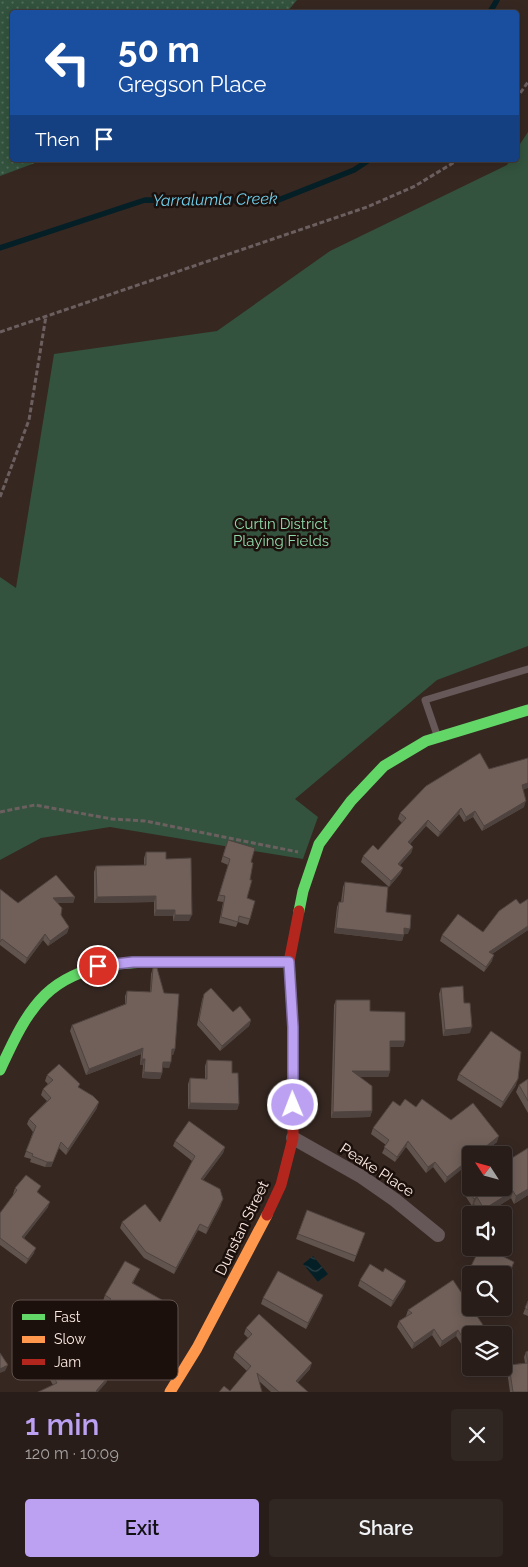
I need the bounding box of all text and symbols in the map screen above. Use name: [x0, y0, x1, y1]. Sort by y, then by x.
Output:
text: 50 m: [118, 29, 200, 70]
icon: left: [35, 30, 100, 95]
text: Gregson Place: [118, 71, 266, 97]
icon: arrive: [90, 125, 118, 153]
text: Then: [35, 128, 80, 150]
water label: Yarralumla Creek: [152, 189, 278, 210]
park label: Curtin District Playing Fields: [233, 515, 329, 550]
pin: [77, 945, 119, 987]
icon: arrive: [84, 952, 112, 980]
position arrow: [266, 1078, 318, 1130]
street label: Peake Place: [337, 1139, 418, 1201]
north arrow: [462, 1146, 512, 1196]
map controls: [462, 1146, 512, 1376]
street label: Dunstan Street: [211, 1178, 273, 1278]
button: sound: [462, 1206, 512, 1256]
button: search: [462, 1266, 512, 1316]
legend: [12, 1300, 178, 1380]
text: Fast: [54, 1309, 81, 1325]
button: layers: [462, 1326, 512, 1376]
text: Slow: [54, 1331, 86, 1347]
text: Jam: [54, 1354, 81, 1370]
text: 1 min: [25, 1407, 100, 1442]
button: close: [451, 1409, 503, 1461]
text: 120 m · 10:09: [25, 1444, 119, 1463]
button: Exit: [25, 1499, 259, 1557]
button: Share: [269, 1499, 503, 1557]

